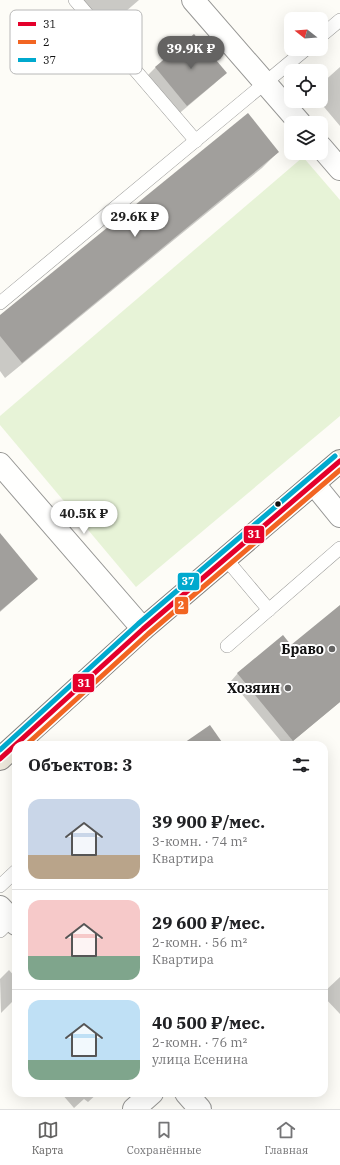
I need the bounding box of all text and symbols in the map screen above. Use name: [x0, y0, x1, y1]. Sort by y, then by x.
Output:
legend: [10, 10, 142, 74]
north arrow: [284, 12, 328, 56]
map controls: [284, 12, 328, 160]
text: 31: [43, 17, 56, 31]
text: 2: [43, 35, 50, 49]
pin: 39.9K ₽: [154, 36, 228, 70]
text: 39.9K ₽: [167, 40, 215, 57]
text: 37: [43, 53, 56, 67]
button: locate: [284, 64, 328, 108]
button: layers: [284, 116, 328, 160]
pin: 29.6K ₽: [98, 204, 172, 238]
text: 29.6K ₽: [111, 208, 159, 225]
unlabelled marker: [273, 499, 283, 509]
pin: 40.5K ₽: [47, 501, 121, 535]
text: 40.5K ₽: [60, 505, 108, 522]
line badge: 31: [243, 525, 265, 544]
text: 31: [247, 527, 261, 541]
line badge: 37: [177, 572, 200, 591]
text: 37: [181, 574, 195, 588]
line badge: 2: [174, 596, 189, 615]
text: 2: [178, 598, 184, 612]
place label: Браво: [281, 640, 324, 658]
marker: Браво: [327, 644, 337, 654]
line badge: 31: [72, 673, 95, 693]
text: 31: [77, 676, 91, 690]
place label: Хозяин: [227, 679, 280, 697]
marker: Хозяин: [283, 683, 293, 693]
text: Объектов: 3: [28, 754, 132, 776]
icon: filters: [290, 754, 312, 776]
text: 39 900 ₽/мес.: [152, 811, 265, 833]
icon: home: [60, 815, 108, 863]
text: 3-комн. · 74 m²: [152, 833, 247, 850]
text: Квартира: [152, 850, 214, 867]
text: 29 600 ₽/мес.: [152, 912, 265, 934]
icon: home: [60, 916, 108, 964]
text: 2-комн. · 56 m²: [152, 934, 247, 951]
text: Квартира: [152, 951, 214, 968]
text: 40 500 ₽/мес.: [152, 1012, 265, 1034]
icon: home: [60, 1016, 108, 1064]
text: 2-комн. · 76 m²: [152, 1034, 247, 1051]
text: улица Есенина: [152, 1051, 248, 1068]
tab: Карта: [32, 1119, 64, 1157]
tab: Сохранённые: [127, 1119, 201, 1157]
tab: Главная: [265, 1119, 308, 1157]

